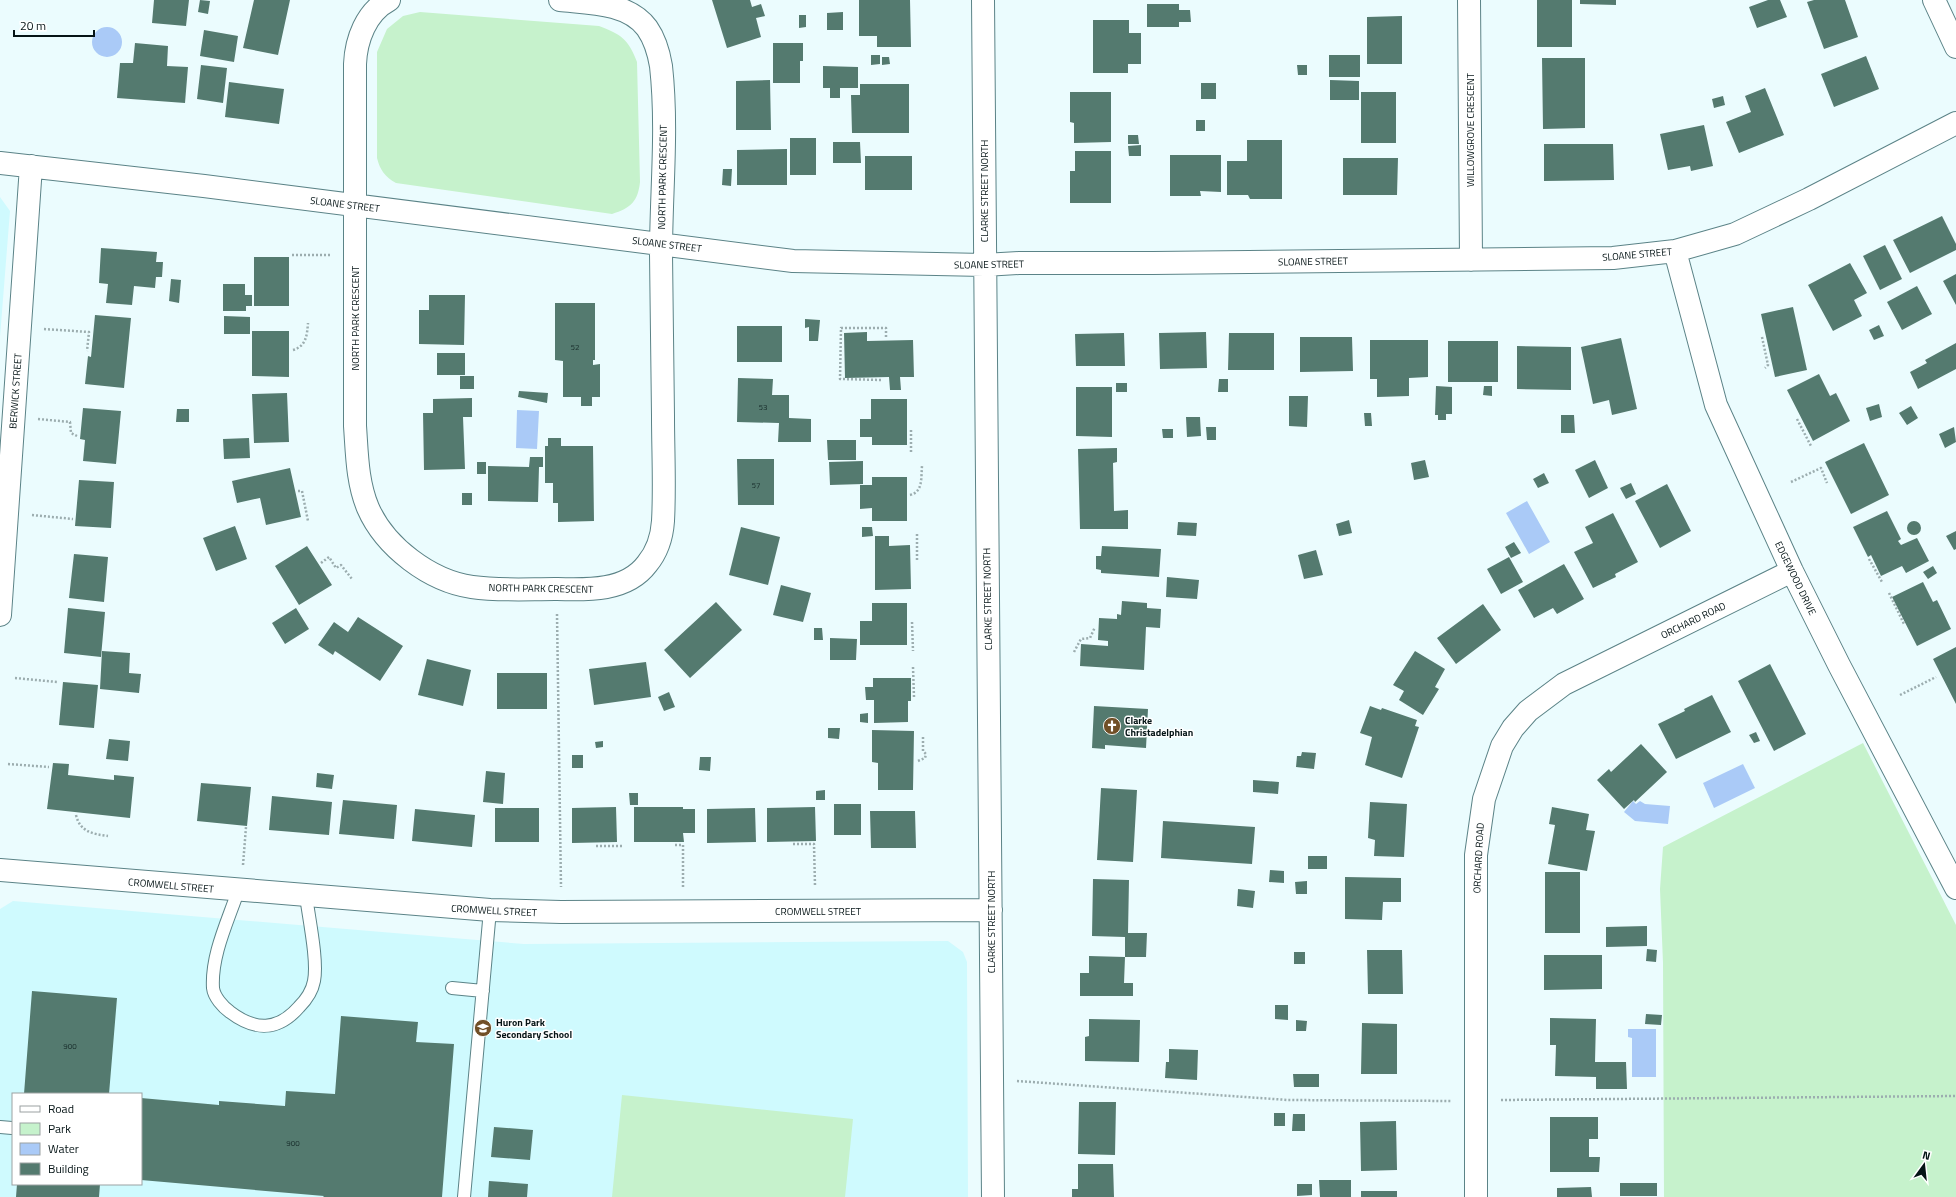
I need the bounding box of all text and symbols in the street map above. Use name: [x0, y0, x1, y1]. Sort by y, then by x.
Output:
scale bar: [14, 12, 94, 38]
text: 20 m: [20, 16, 46, 35]
street label: WILLOWGROVE CRESCENT: [1463, 72, 1478, 187]
street label: NORTH PARK CRESCENT: [654, 124, 671, 230]
street label: CLARKE STREET NORTH: [977, 140, 992, 242]
street label: SLOANE STREET: [309, 193, 381, 216]
street label: SLOANE STREET: [631, 233, 703, 256]
street label: SLOANE STREET: [1601, 244, 1673, 265]
street label: SLOANE STREET: [1278, 253, 1349, 270]
street label: SLOANE STREET: [954, 256, 1025, 273]
street label: NORTH PARK CRESCENT: [348, 265, 363, 370]
house number: 52: [571, 341, 579, 353]
street label: BERWICK STREET: [5, 352, 26, 429]
house number: 53: [759, 401, 767, 413]
house number: 57: [752, 479, 760, 491]
street label: EDGEWOOD DRIVE: [1771, 539, 1820, 618]
street label: CLARKE STREET NORTH: [979, 548, 996, 650]
street label: NORTH PARK CRESCENT: [488, 580, 594, 597]
street label: ORCHARD ROAD: [1658, 598, 1728, 643]
place label: Clarke Christadelphian: [1125, 713, 1193, 740]
church icon: Clarke Christadelphian: [1102, 716, 1122, 736]
street label: ORCHARD ROAD: [1469, 822, 1488, 894]
street label: CLARKE STREET NORTH: [984, 871, 999, 973]
street label: CROMWELL STREET: [127, 874, 215, 897]
street label: CROMWELL STREET: [451, 901, 538, 920]
street label: CROMWELL STREET: [775, 904, 862, 919]
place label: Huron Park Secondary School: [496, 1015, 572, 1042]
school or university icon: Huron Park Secondary School: [473, 1018, 493, 1038]
house number: 900: [63, 1040, 77, 1052]
legend: [12, 1093, 142, 1185]
text: Road: [48, 1099, 74, 1118]
text: Park: [48, 1119, 71, 1138]
house number: 900: [286, 1137, 300, 1149]
text: Water: [48, 1139, 79, 1158]
north arrow: [1904, 1145, 1944, 1185]
text: N: [1921, 1147, 1932, 1164]
text: Building: [48, 1159, 89, 1178]

